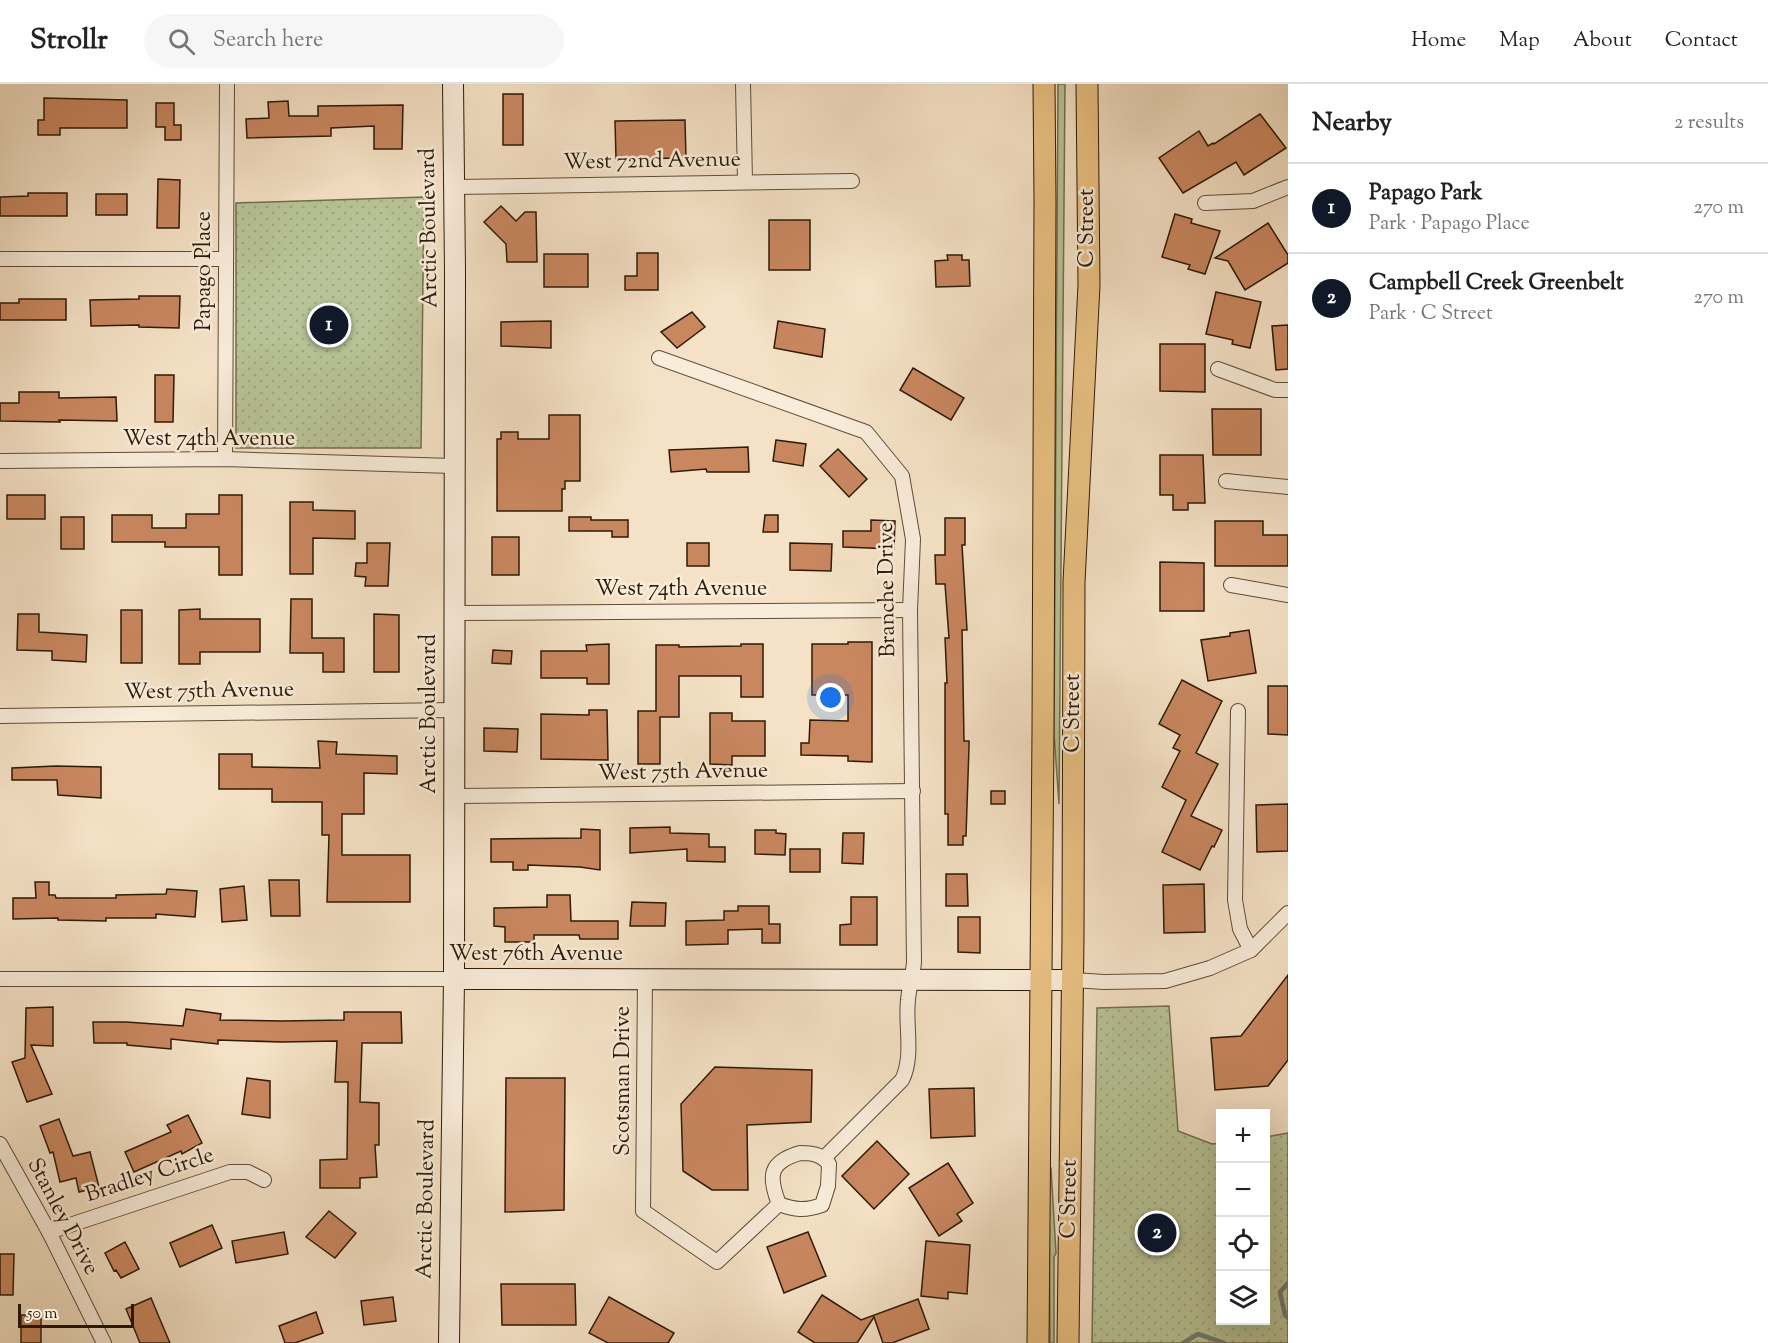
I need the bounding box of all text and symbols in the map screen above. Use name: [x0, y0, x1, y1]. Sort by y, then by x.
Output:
search box: [144, 14, 564, 68]
text: Strollr: [30, 21, 108, 61]
icon: search: [165, 25, 198, 58]
text: Search here: [213, 25, 323, 57]
text: Home: [1411, 26, 1466, 56]
text: Map: [1499, 26, 1540, 56]
text: About: [1573, 26, 1632, 56]
text: Contact: [1665, 26, 1738, 56]
text: Nearby: [1312, 105, 1392, 142]
text: 2 results: [1674, 109, 1744, 138]
street label: West 72nd Avenue: [563, 144, 741, 180]
street label: Arctic Boulevard: [413, 148, 447, 308]
text: Papago Park: [1369, 178, 1482, 210]
street label: C Street: [1072, 188, 1104, 268]
text: 1: [1328, 194, 1335, 223]
text: 270 m: [1694, 194, 1744, 223]
text: Park · Papago Place: [1369, 210, 1530, 239]
street label: Papago Place: [189, 211, 221, 331]
text: Campbell Creek Greenbelt: [1369, 268, 1624, 300]
text: 2: [1327, 284, 1336, 313]
text: 270 m: [1694, 284, 1744, 313]
text: Park · C Street: [1369, 300, 1493, 329]
pin: 1: [310, 302, 348, 348]
street label: West 74th Avenue: [123, 424, 295, 456]
street label: Branche Drive: [871, 522, 905, 658]
street label: West 74th Avenue: [595, 574, 767, 606]
street label: Arctic Boulevard: [414, 634, 446, 794]
street label: C Street: [1058, 673, 1090, 753]
street label: West 75th Avenue: [123, 675, 295, 709]
your location: [816, 683, 845, 712]
street label: West 75th Avenue: [597, 756, 769, 790]
street label: West 76th Avenue: [449, 939, 623, 971]
street label: Scotsman Drive: [608, 1006, 640, 1156]
map controls: [1216, 1109, 1270, 1325]
button: +: [1216, 1109, 1270, 1163]
street label: Arctic Boulevard: [410, 1119, 444, 1279]
street label: Bradley Circle: [81, 1140, 219, 1212]
street label: Stanley Drive: [18, 1153, 106, 1281]
street label: C Street: [1053, 1159, 1087, 1239]
button: −: [1216, 1163, 1270, 1217]
pin: 2: [1138, 1210, 1176, 1256]
button: locate: [1216, 1217, 1270, 1271]
button: layers: [1216, 1271, 1270, 1325]
scale bar: [18, 1301, 134, 1328]
text: 50 m: [27, 1303, 58, 1326]

